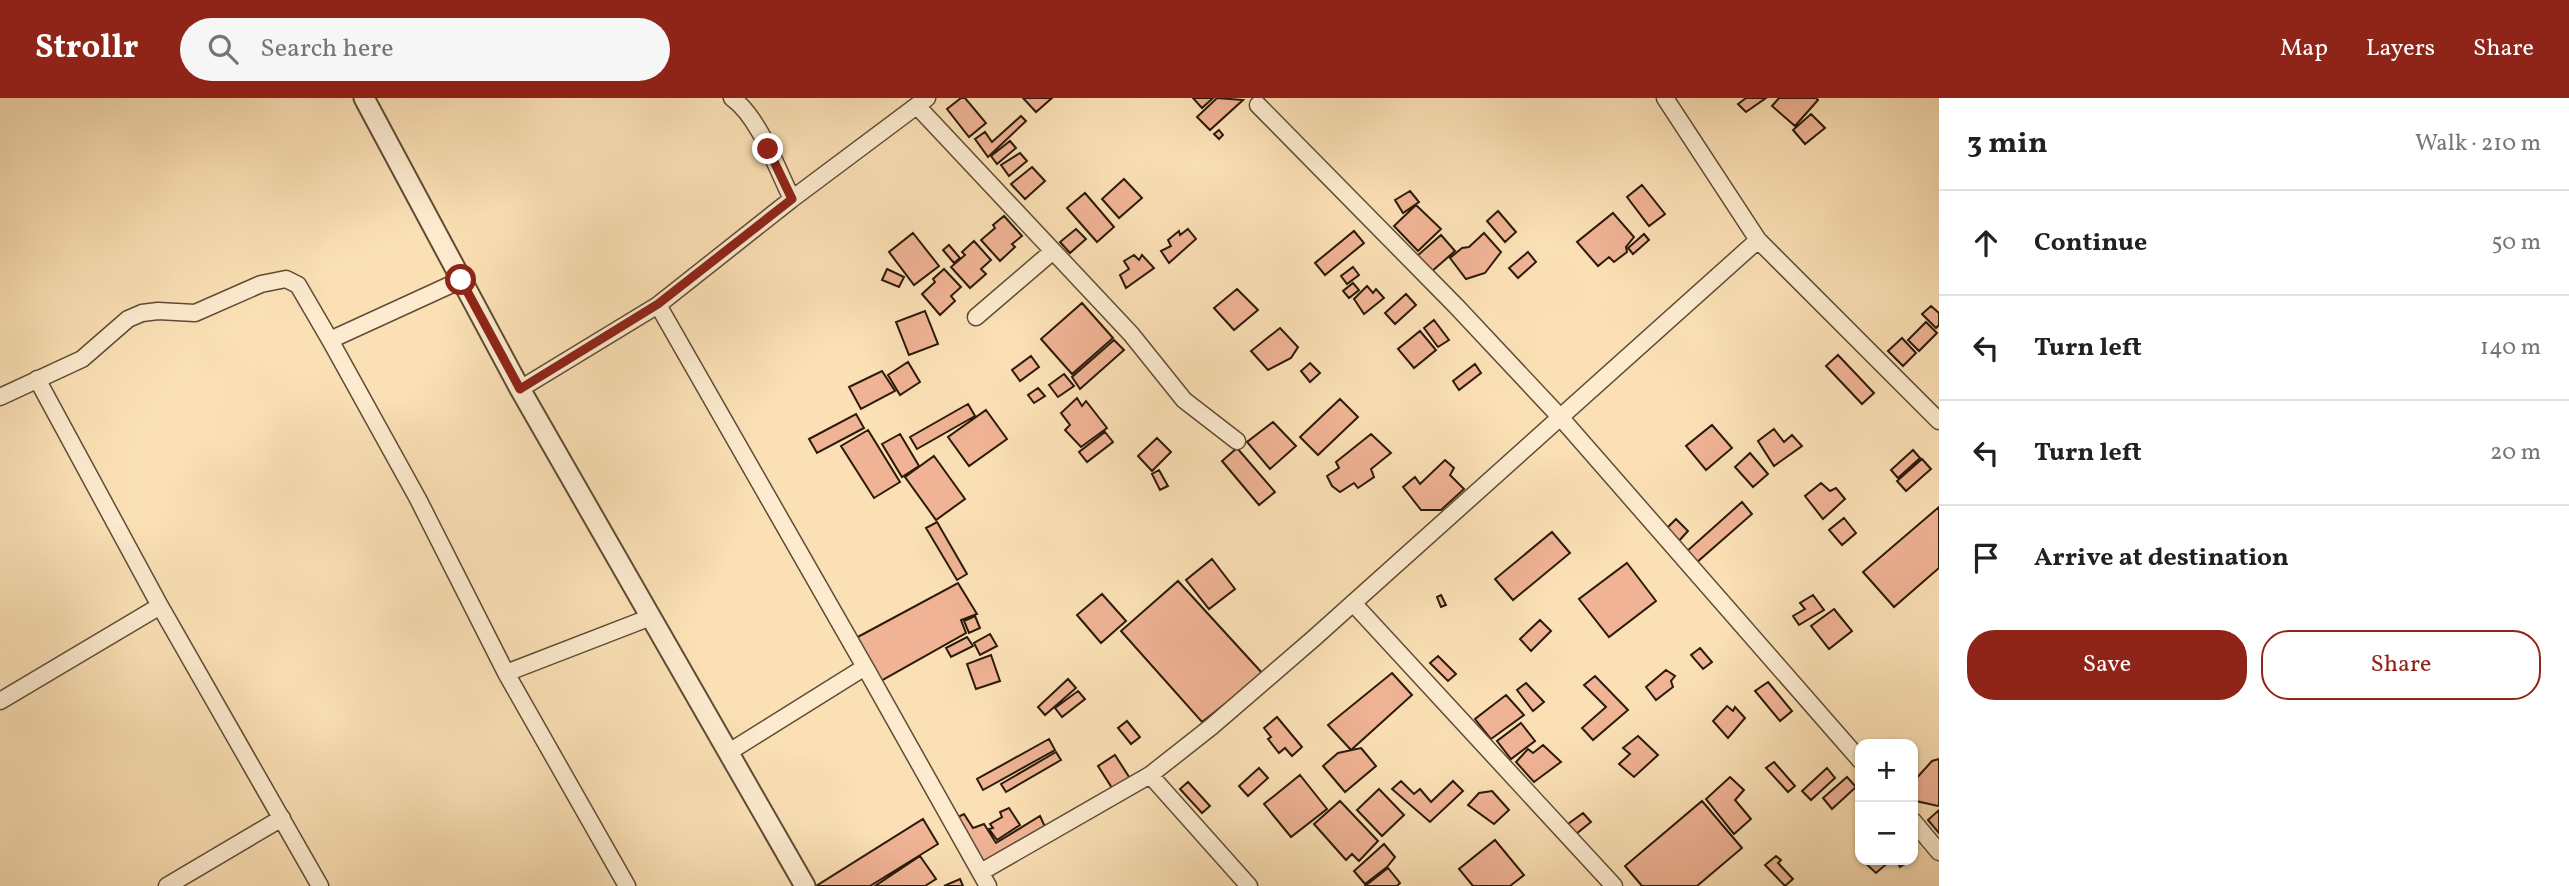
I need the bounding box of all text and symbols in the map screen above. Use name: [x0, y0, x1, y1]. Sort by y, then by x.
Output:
search box: [180, 18, 670, 81]
text: Strollr: [35, 26, 138, 72]
icon: search: [204, 30, 242, 68]
text: Search here: [260, 31, 394, 67]
text: Map: [2280, 32, 2328, 66]
text: Layers: [2366, 32, 2435, 66]
text: Share: [2473, 32, 2534, 66]
text: 3 min: [1967, 123, 2048, 165]
text: Walk · 210 m: [2415, 128, 2541, 160]
route end: [752, 133, 783, 164]
icon: ahead: [1967, 224, 2005, 262]
text: Continue: [2034, 225, 2147, 261]
text: 50 m: [2492, 227, 2541, 259]
route start: [445, 264, 476, 295]
icon: left: [1967, 329, 2005, 367]
text: Turn left: [2034, 330, 2142, 366]
text: 140 m: [2480, 332, 2541, 364]
icon: left: [1967, 434, 2005, 472]
text: Turn left: [2034, 435, 2142, 471]
text: 20 m: [2490, 437, 2541, 469]
icon: arrive: [1967, 539, 2005, 577]
text: Arrive at destination: [2034, 540, 2289, 576]
button: Save: [1967, 630, 2247, 700]
button: Share: [2261, 630, 2541, 700]
map controls: [1855, 739, 1918, 865]
button: +: [1855, 739, 1918, 802]
button: −: [1855, 802, 1918, 865]

